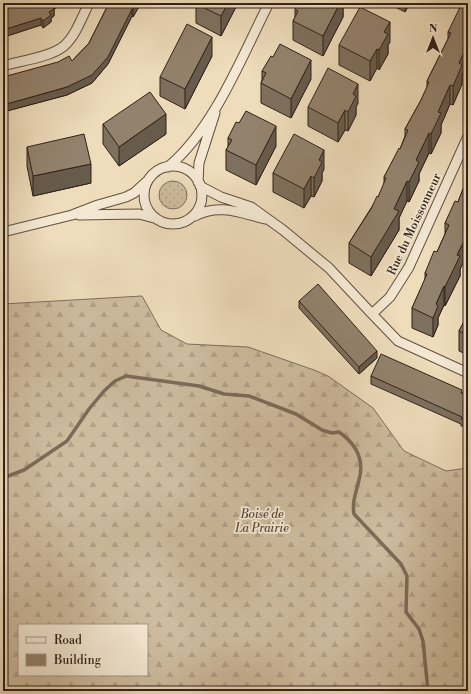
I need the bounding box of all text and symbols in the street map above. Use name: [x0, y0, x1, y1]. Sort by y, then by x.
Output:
north arrow: [413, 18, 453, 58]
text: N: [429, 22, 438, 36]
street label: Rue du Moissonneur: [384, 171, 445, 278]
park label: Boisé de La Prairie: [234, 507, 289, 536]
legend: [18, 624, 148, 676]
text: Road: [54, 633, 82, 648]
text: Building: [53, 653, 102, 668]

